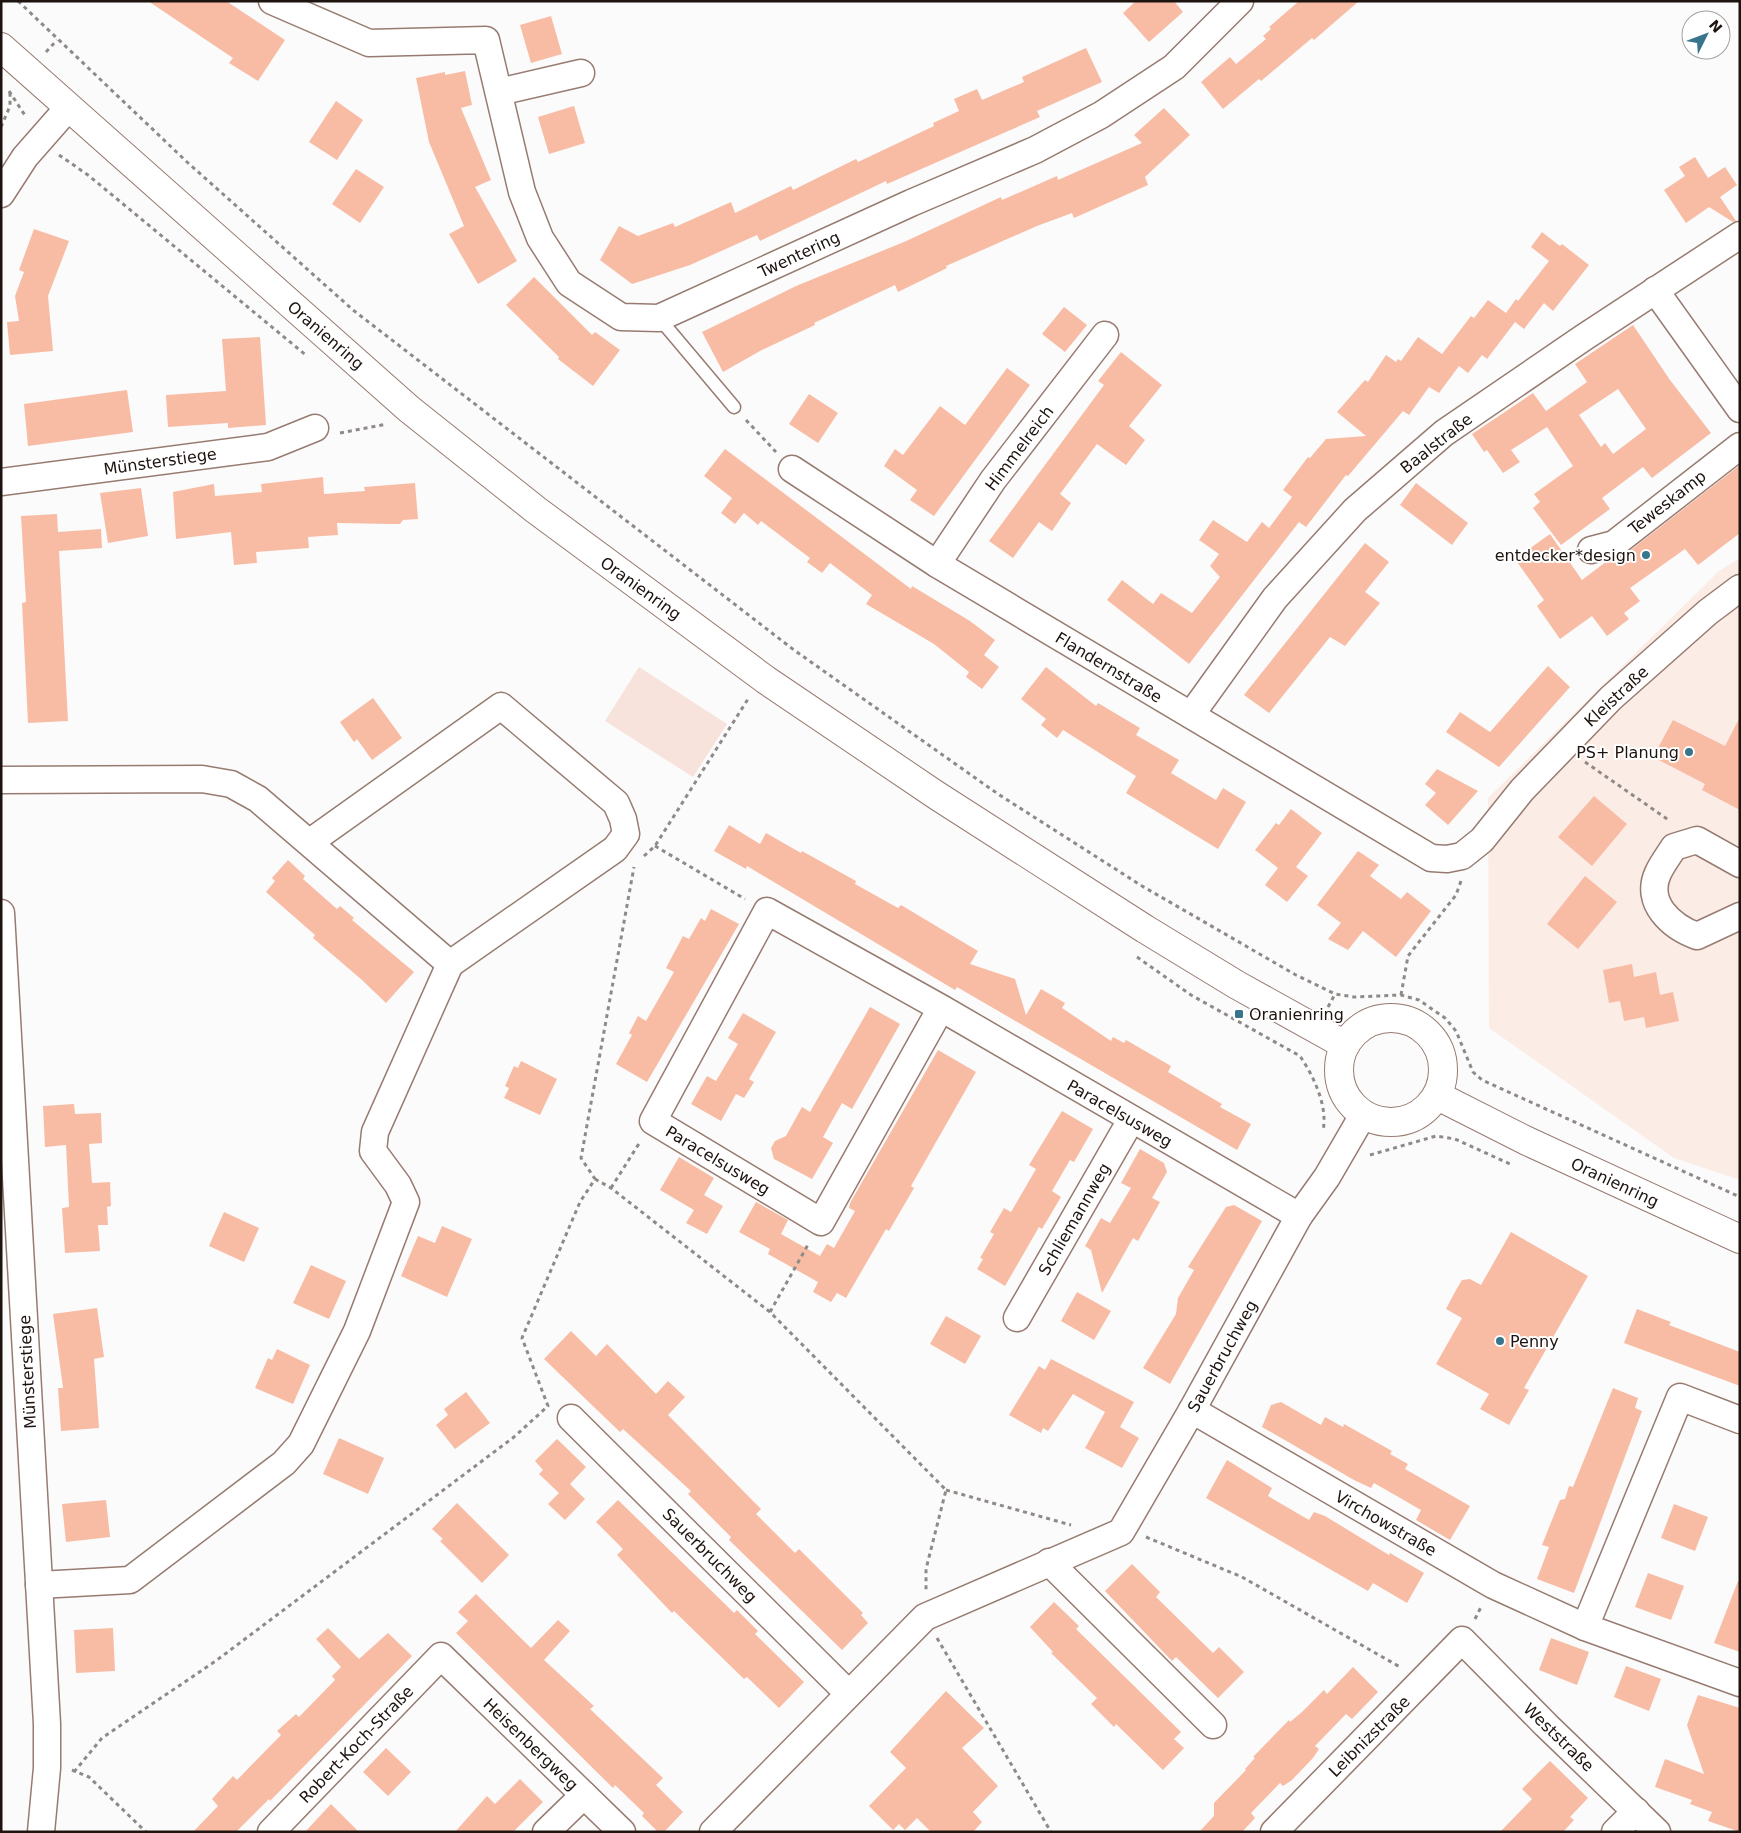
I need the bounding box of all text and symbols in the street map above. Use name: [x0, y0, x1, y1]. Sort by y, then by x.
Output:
north arrow: [1681, 10, 1731, 60]
text: N: [1706, 17, 1726, 36]
street label: Twentering: [755, 227, 843, 282]
street label: Oranienring: [284, 297, 368, 374]
street label: Himmelreich: [981, 402, 1057, 495]
street label: Baalstraße: [1397, 409, 1476, 477]
street label: Münsterstiege: [102, 444, 218, 479]
street label: Teweskamp: [1624, 466, 1710, 539]
place label: entdecker*design: [1495, 546, 1636, 565]
marker: entdecker*design: [1640, 549, 1652, 561]
street label: Oranienring: [597, 553, 685, 624]
street label: Flandernstraße: [1052, 628, 1165, 707]
street label: Kleistraße: [1581, 662, 1652, 731]
place label: PS+ Planung: [1576, 743, 1679, 762]
marker: PS+ Planung: [1683, 746, 1695, 758]
place label: Oranienring: [1249, 1005, 1344, 1024]
marker: Oranienring: [1233, 1008, 1245, 1020]
street label: Paracelsusweg: [1064, 1076, 1176, 1151]
street label: Paracelsusweg: [662, 1122, 773, 1199]
street label: Oranienring: [1568, 1154, 1662, 1211]
street label: Schliemannweg: [1035, 1160, 1114, 1279]
street label: Sauerbruchweg: [1184, 1297, 1261, 1416]
street label: Münsterstiege: [15, 1315, 40, 1429]
place label: Penny: [1510, 1332, 1559, 1351]
marker: Penny: [1494, 1335, 1506, 1347]
street label: Virchowstraße: [1332, 1487, 1440, 1560]
street label: Sauerbruchweg: [659, 1504, 761, 1606]
street label: Robert-Koch-Straße: [295, 1682, 417, 1807]
street label: Leibnizstraße: [1325, 1692, 1414, 1781]
street label: Heisenbergweg: [479, 1694, 582, 1794]
street label: Weststraße: [1520, 1699, 1598, 1776]

